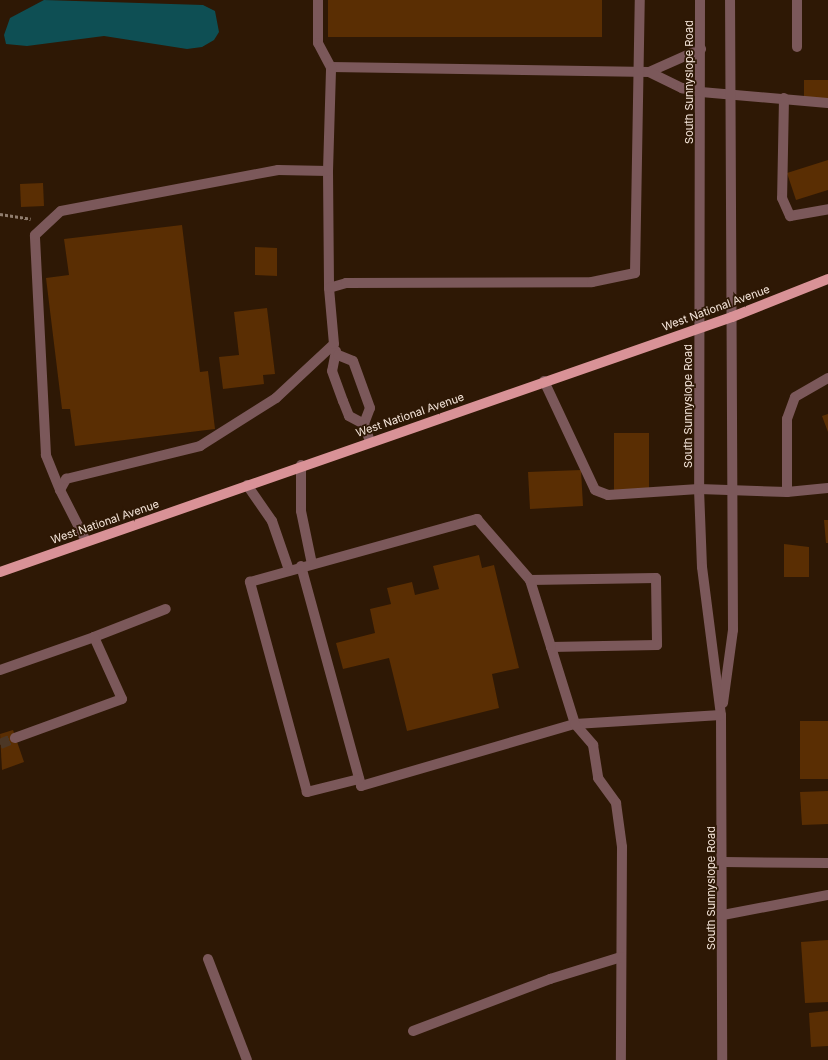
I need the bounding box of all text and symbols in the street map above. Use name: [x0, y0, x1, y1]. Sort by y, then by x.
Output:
street label: South Sunnyslope Road: [682, 20, 696, 144]
street label: West National Avenue: [660, 282, 772, 334]
street label: South Sunnyslope Road: [681, 344, 695, 468]
street label: West National Avenue: [354, 390, 466, 440]
street label: West National Avenue: [49, 497, 161, 547]
street label: South Sunnyslope Road: [704, 826, 718, 950]

